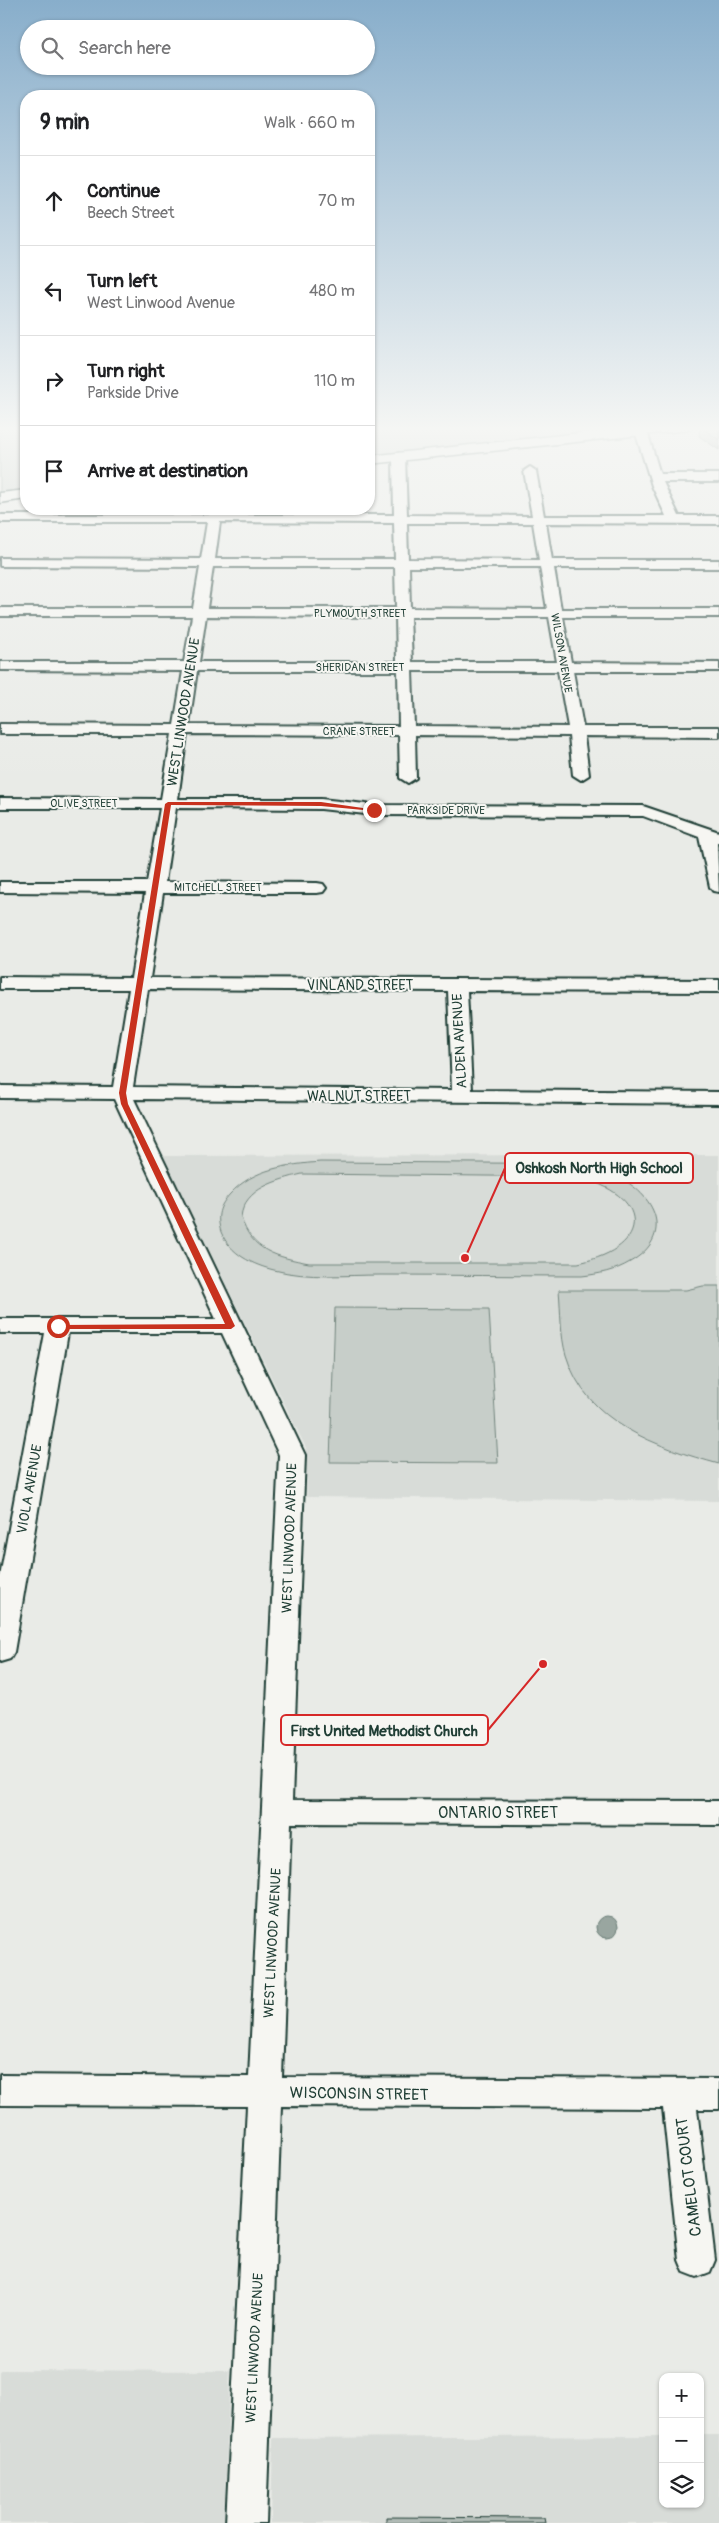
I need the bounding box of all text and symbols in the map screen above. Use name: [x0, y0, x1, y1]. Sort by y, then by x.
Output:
search box: [20, 20, 375, 75]
icon: search: [38, 34, 66, 62]
text: Search here: [78, 36, 171, 60]
text: 9 min: [40, 109, 89, 136]
text: Walk · 660 m: [264, 113, 355, 133]
text: Continue: [87, 179, 160, 203]
icon: ahead: [40, 187, 68, 215]
text: 70 m: [318, 191, 355, 211]
text: Beech Street: [87, 203, 174, 223]
text: Turn left: [87, 269, 157, 293]
icon: left: [40, 277, 68, 305]
text: 480 m: [309, 281, 355, 301]
text: West Linwood Avenue: [87, 293, 235, 313]
text: Turn right: [87, 359, 165, 383]
icon: right: [40, 367, 68, 395]
text: 110 m: [314, 371, 355, 391]
text: Parkside Drive: [87, 383, 179, 403]
icon: arrive: [40, 457, 68, 485]
text: Arrive at destination: [87, 459, 248, 483]
street label: PLYMOUTH STREET: [314, 607, 406, 620]
street label: WILSON AVENUE: [548, 612, 575, 694]
street label: WEST LINWOOD AVENUE: [163, 637, 204, 788]
street label: SHERIDAN STREET: [316, 661, 404, 674]
street label: CRANE STREET: [323, 725, 395, 738]
street label: OLIVE STREET: [50, 797, 118, 810]
route end: [363, 799, 386, 822]
street label: PARKSIDE DRIVE: [407, 804, 485, 817]
street label: MITCHELL STREET: [174, 881, 262, 894]
street label: VINLAND STREET: [307, 977, 413, 994]
street label: ALDEN AVENUE: [449, 993, 470, 1089]
street label: WALNUT STREET: [307, 1088, 411, 1105]
callout: Oshkosh North High School: [505, 1153, 693, 1183]
text: Oshkosh North High School: [515, 1159, 683, 1178]
route start: [47, 1315, 70, 1338]
street label: VIOLA AVENUE: [13, 1443, 46, 1535]
street label: WEST LINWOOD AVENUE: [278, 1463, 301, 1613]
callout: First United Methodist Church: [281, 1715, 488, 1745]
text: First United Methodist Church: [290, 1722, 478, 1741]
street label: ONTARIO STREET: [438, 1803, 558, 1823]
street label: WEST LINWOOD AVENUE: [260, 1868, 285, 2019]
street label: WISCONSIN STREET: [289, 2083, 429, 2105]
street label: CAMELOT COURT: [672, 2116, 706, 2238]
street label: WEST LINWOOD AVENUE: [242, 2273, 267, 2424]
map controls: [659, 2373, 704, 2508]
button: +: [659, 2373, 704, 2418]
button: −: [659, 2418, 704, 2463]
button: layers: [659, 2463, 704, 2508]

